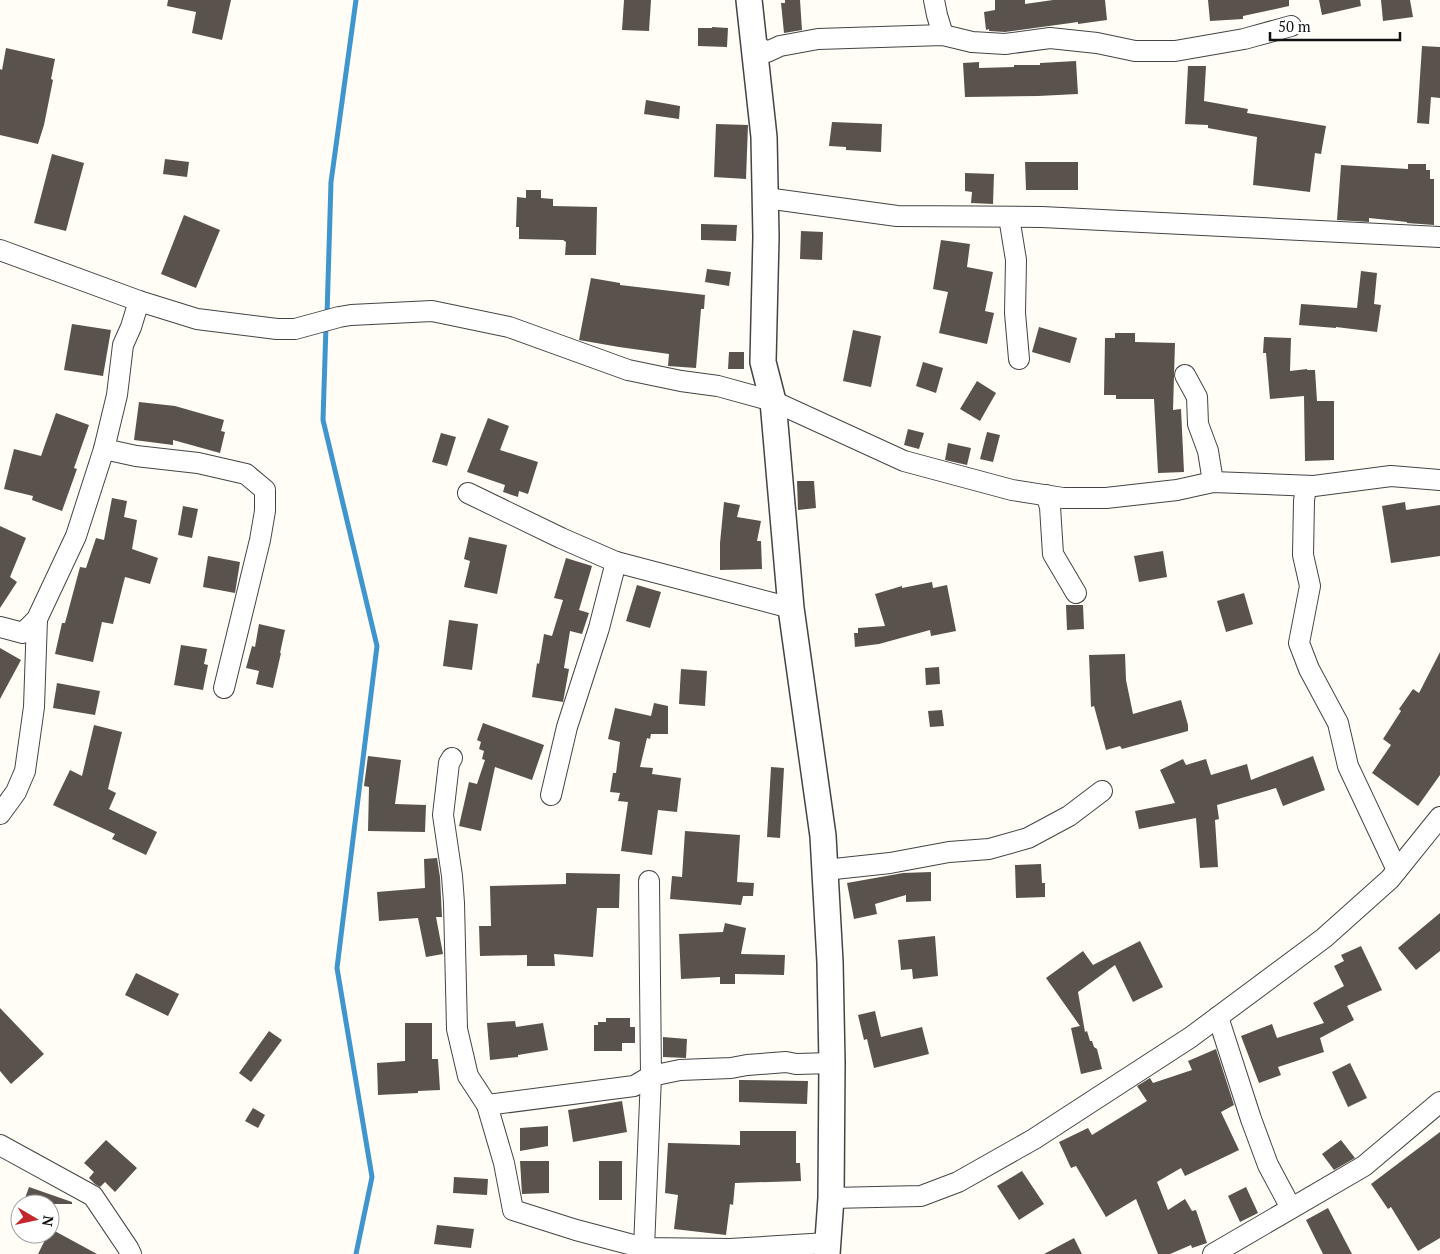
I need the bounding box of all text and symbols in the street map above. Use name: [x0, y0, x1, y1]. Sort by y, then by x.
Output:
scale bar: [1270, 10, 1400, 42]
text: 50 m: [1278, 16, 1311, 36]
north arrow: [10, 1194, 60, 1244]
text: N: [38, 1214, 59, 1228]

